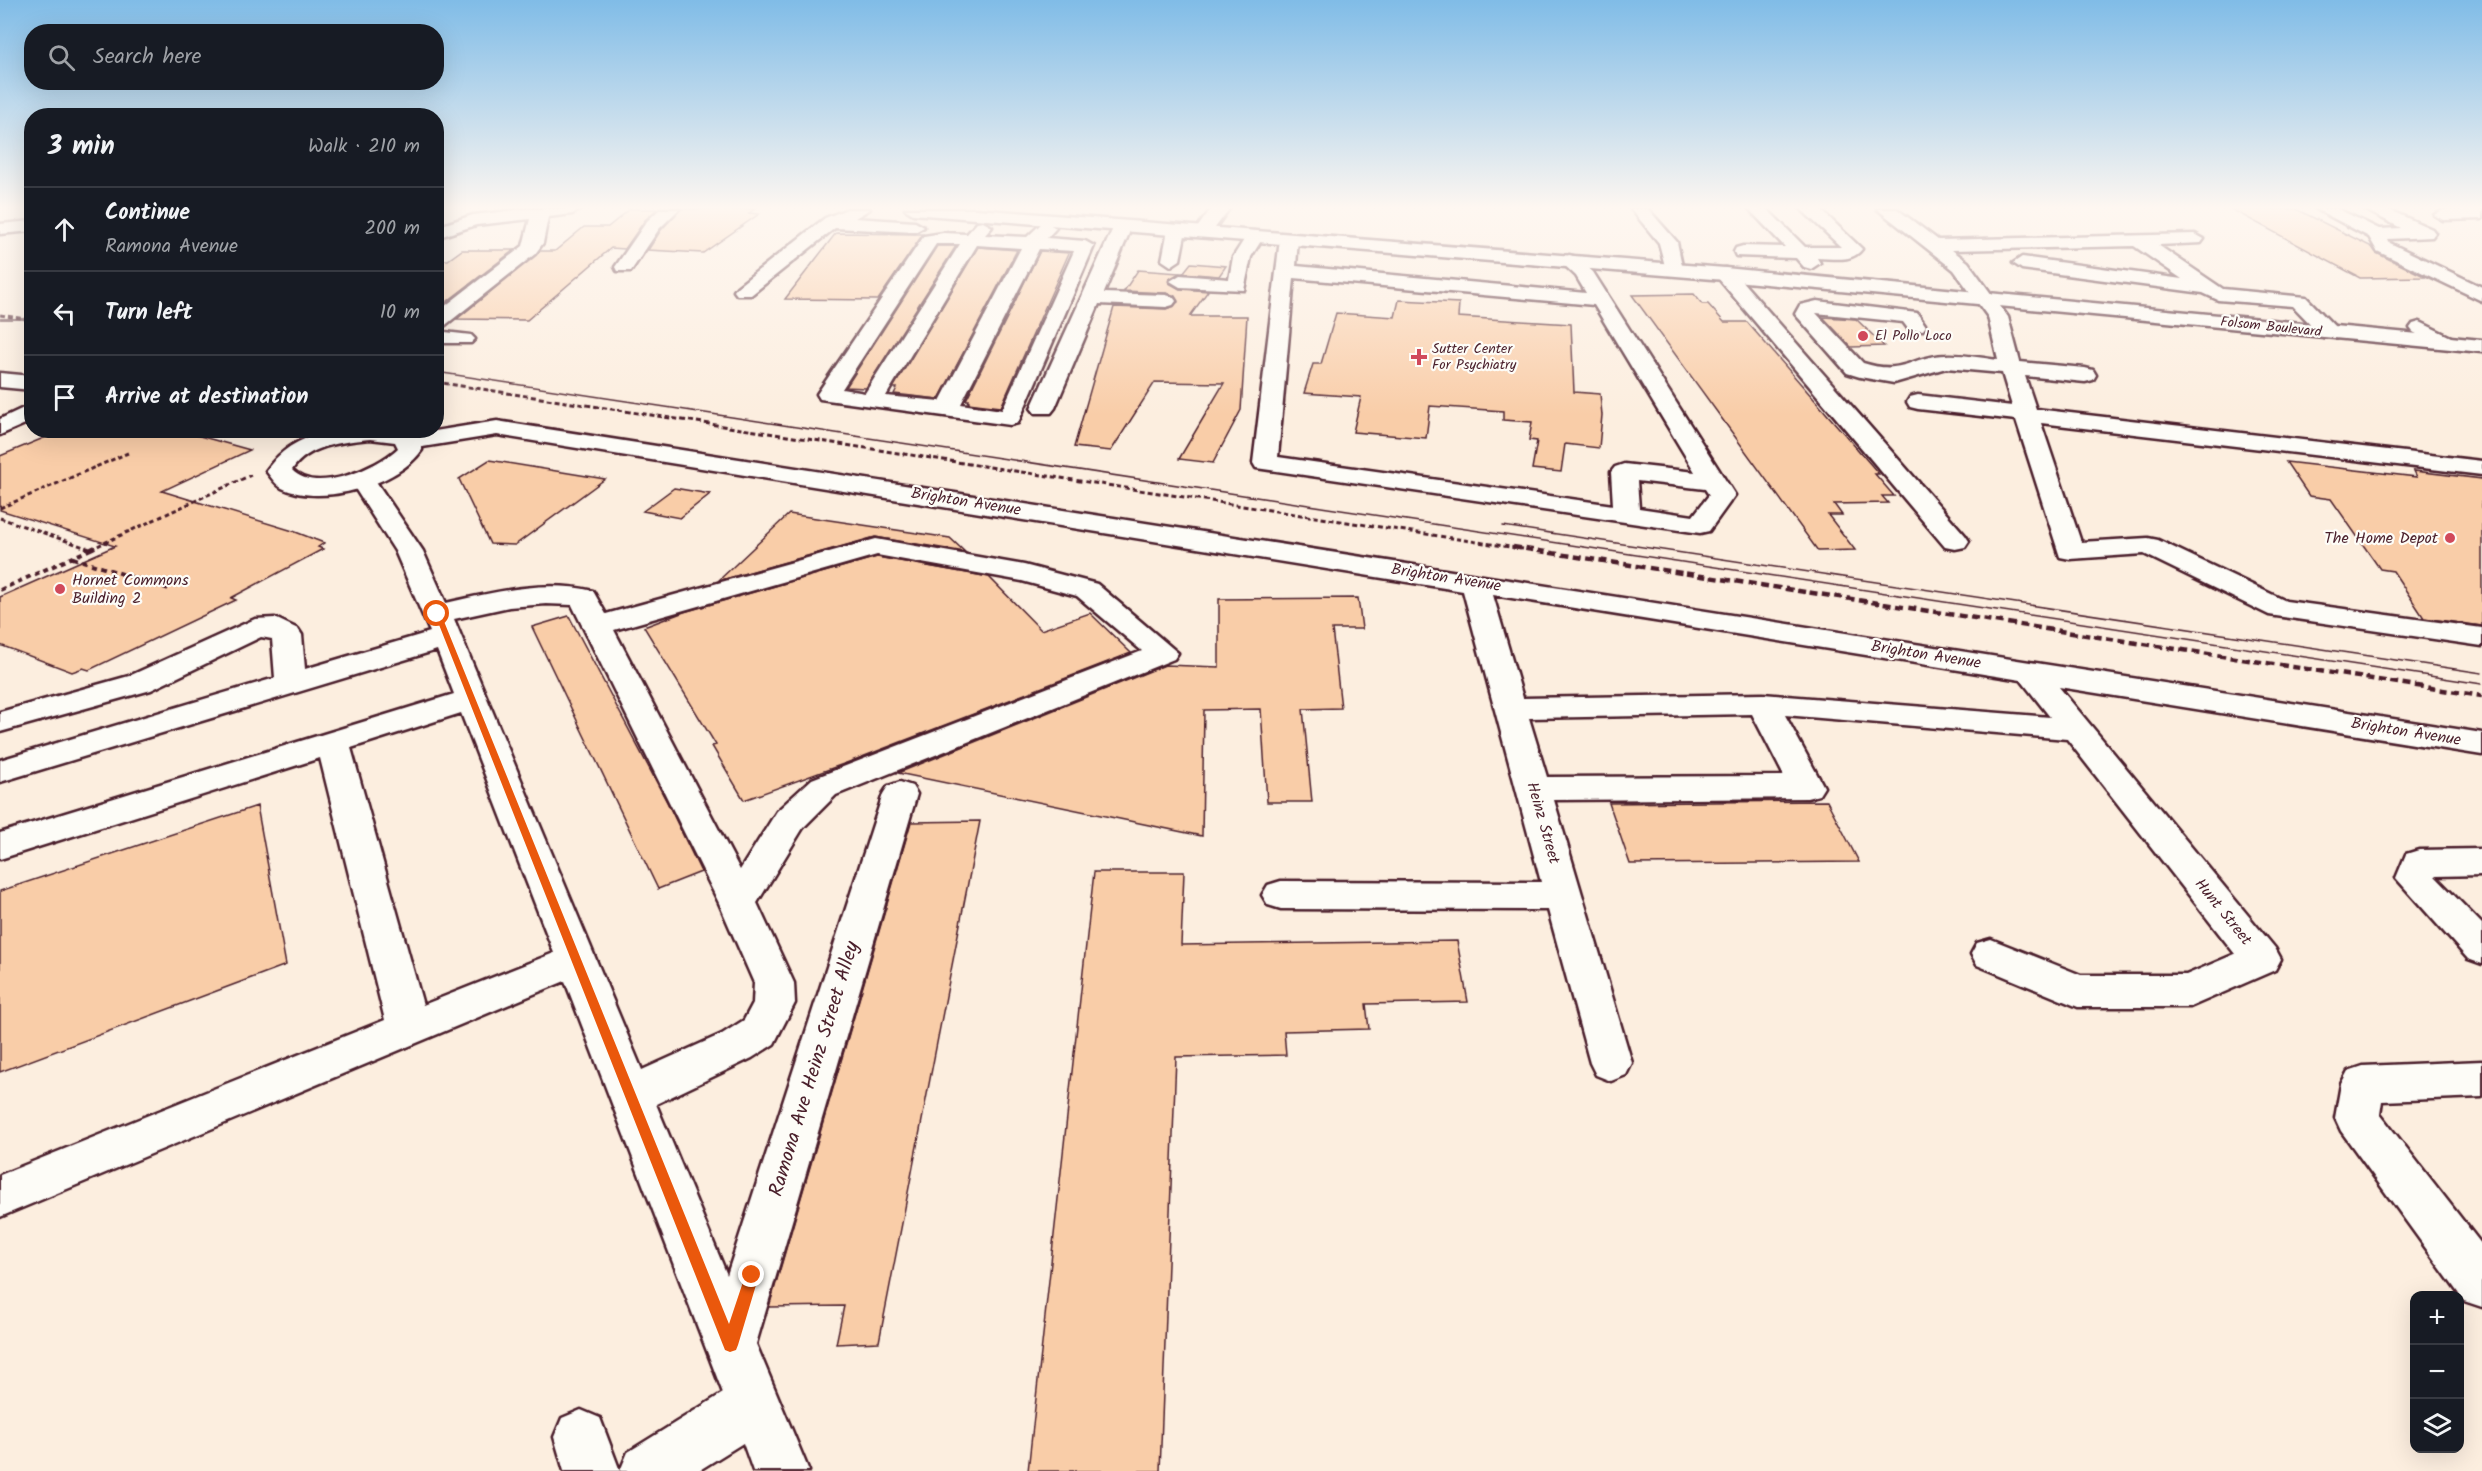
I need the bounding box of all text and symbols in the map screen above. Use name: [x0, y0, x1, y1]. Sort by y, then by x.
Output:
search box: [24, 24, 444, 90]
text: Search here: [93, 40, 201, 75]
icon: search: [45, 41, 78, 74]
text: 3 min: [48, 126, 115, 168]
text: Walk · 210 m: [308, 131, 420, 163]
text: Continue: [105, 196, 190, 231]
icon: ahead: [48, 213, 81, 246]
text: 200 m: [364, 213, 420, 245]
text: Ramona Avenue: [105, 231, 238, 263]
text: Turn left: [105, 296, 192, 331]
icon: left: [48, 297, 81, 330]
text: 10 m: [380, 297, 420, 329]
street label: Folsom Boulevard: [2219, 311, 2324, 343]
place label: El Pollo Loco: [1875, 325, 1952, 347]
marker: El Pollo Loco: [1856, 329, 1870, 343]
place label: Sutter Center For Psychiatry: [1432, 338, 1517, 376]
marker: Sutter Center For Psychiatry: [1410, 348, 1428, 366]
text: Arrive at destination: [105, 380, 308, 415]
icon: arrive: [48, 381, 81, 414]
street label: Brighton Avenue: [909, 481, 1023, 523]
place label: The Home Depot: [2324, 526, 2439, 551]
marker: The Home Depot: [2443, 531, 2457, 545]
street label: Brighton Avenue: [1389, 557, 1503, 599]
place label: Hornet Commons Building 2: [72, 568, 189, 611]
marker: Hornet Commons Building 2: [53, 582, 67, 596]
route start: [423, 600, 449, 626]
street label: Brighton Avenue: [1869, 634, 1983, 676]
street label: Brighton Avenue: [2349, 711, 2463, 753]
street label: Heinz Street: [1519, 779, 1567, 868]
street label: Hunt Street: [2188, 873, 2258, 952]
street label: Ramona Ave Heinz Street Alley: [761, 937, 869, 1201]
route end: [738, 1261, 764, 1287]
map controls: [2410, 1291, 2464, 1453]
button: +: [2410, 1291, 2464, 1345]
button: −: [2410, 1345, 2464, 1399]
button: layers: [2410, 1399, 2464, 1453]

